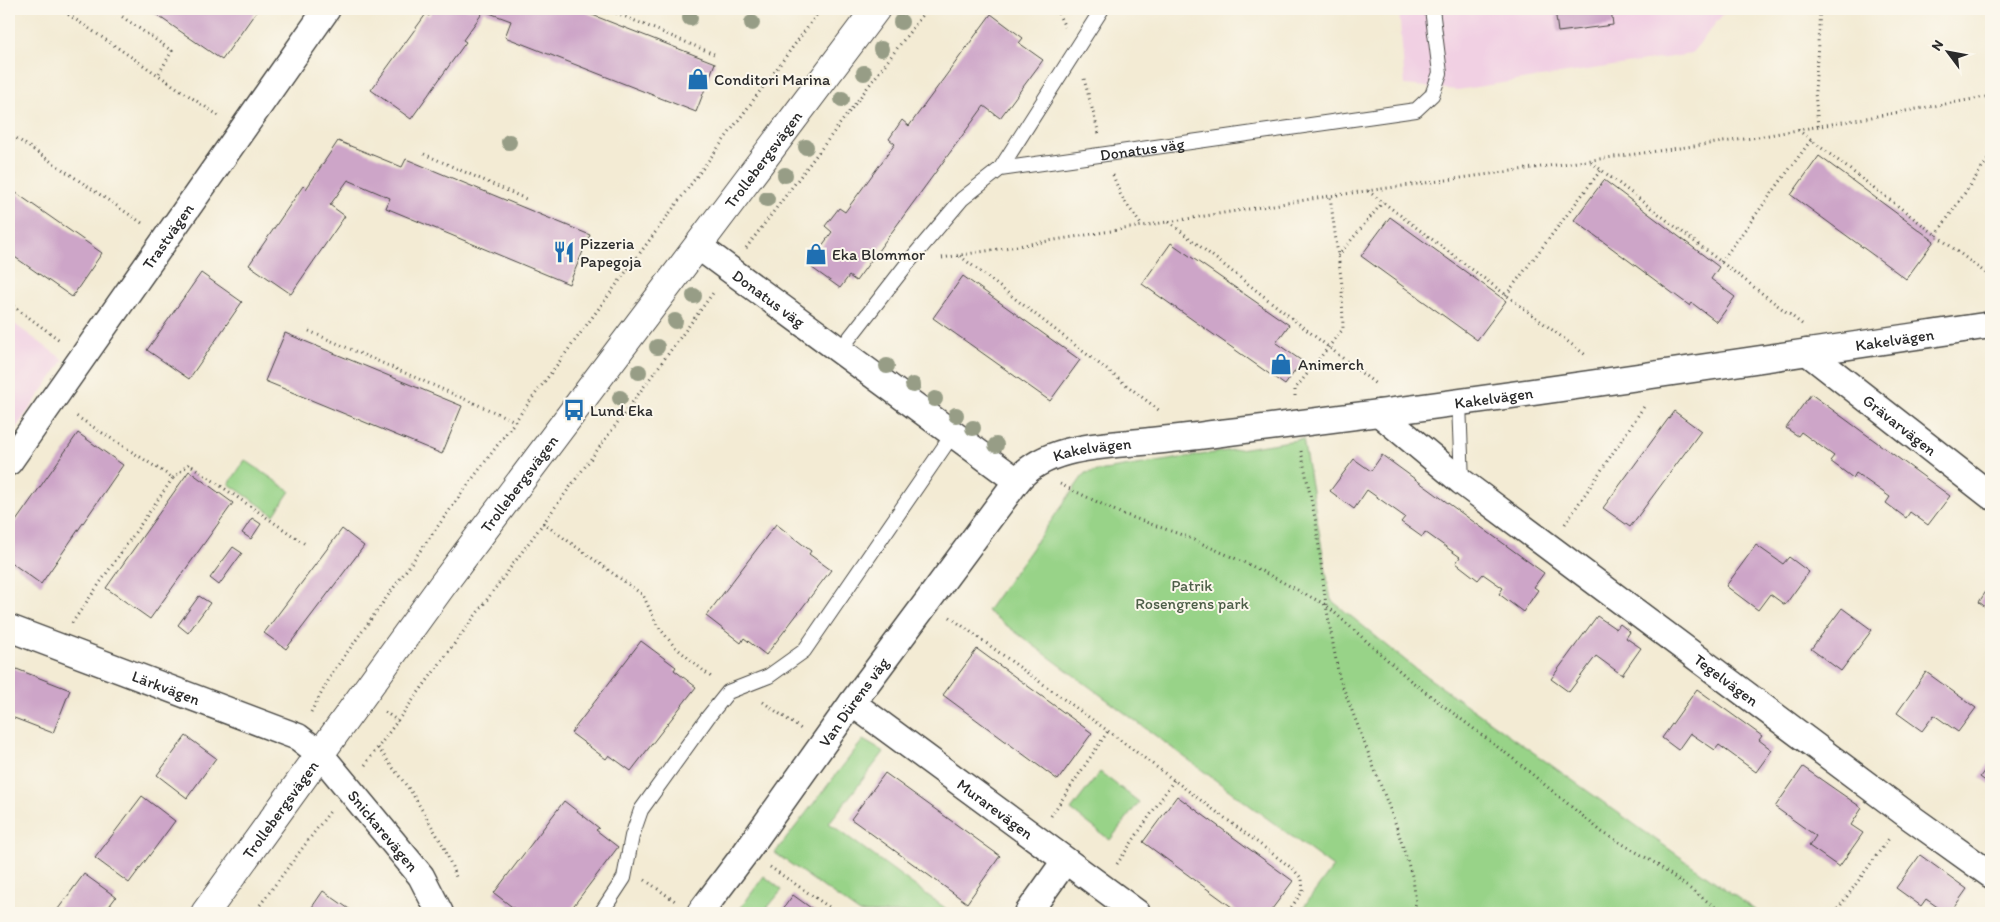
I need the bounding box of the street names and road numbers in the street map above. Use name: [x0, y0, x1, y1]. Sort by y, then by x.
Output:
street label: Trollebergsvägen: [721, 107, 806, 212]
street label: Donatus väg: [1099, 134, 1186, 165]
street label: Trastvägen: [138, 200, 198, 273]
street label: Donatus väg: [729, 266, 809, 332]
street label: Kakelvägen: [1854, 325, 1936, 355]
street label: Kakelvägen: [1453, 383, 1535, 413]
street label: Grävarvägen: [1859, 390, 1940, 460]
street label: Trollebergsvägen: [476, 431, 562, 536]
street label: Kakelvägen: [1050, 434, 1133, 466]
street label: Tegelvägen: [1690, 650, 1762, 711]
street label: Van Dürens väg: [815, 653, 893, 751]
street label: Lärkvägen: [129, 666, 203, 709]
street label: Trollebergsvägen: [238, 757, 323, 863]
street label: Murarevägen: [953, 775, 1037, 843]
street label: Snickarevägen: [344, 786, 422, 876]

